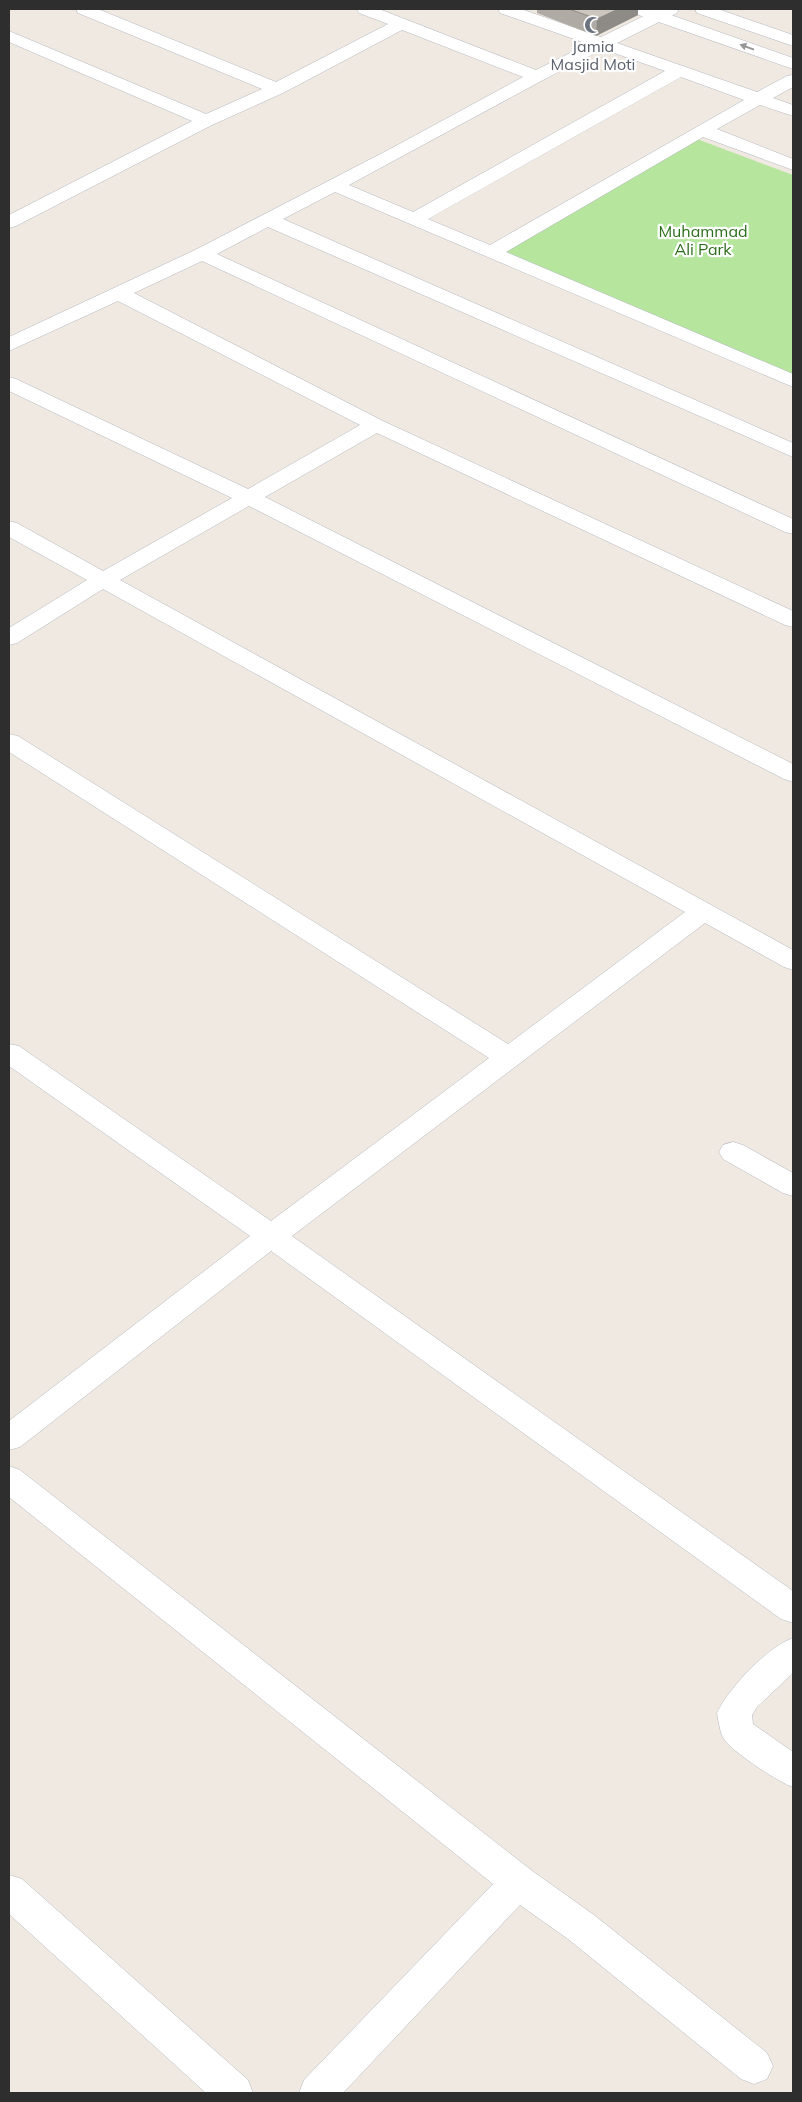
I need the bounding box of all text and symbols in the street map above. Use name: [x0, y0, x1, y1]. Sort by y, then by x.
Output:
mosque icon: Jamia Masjid Moti: [583, 15, 603, 35]
place label: Jamia Masjid Moti: [551, 36, 635, 74]
one-way arrow: [740, 43, 755, 50]
park label: Muhammad Ali Park: [658, 221, 748, 259]

